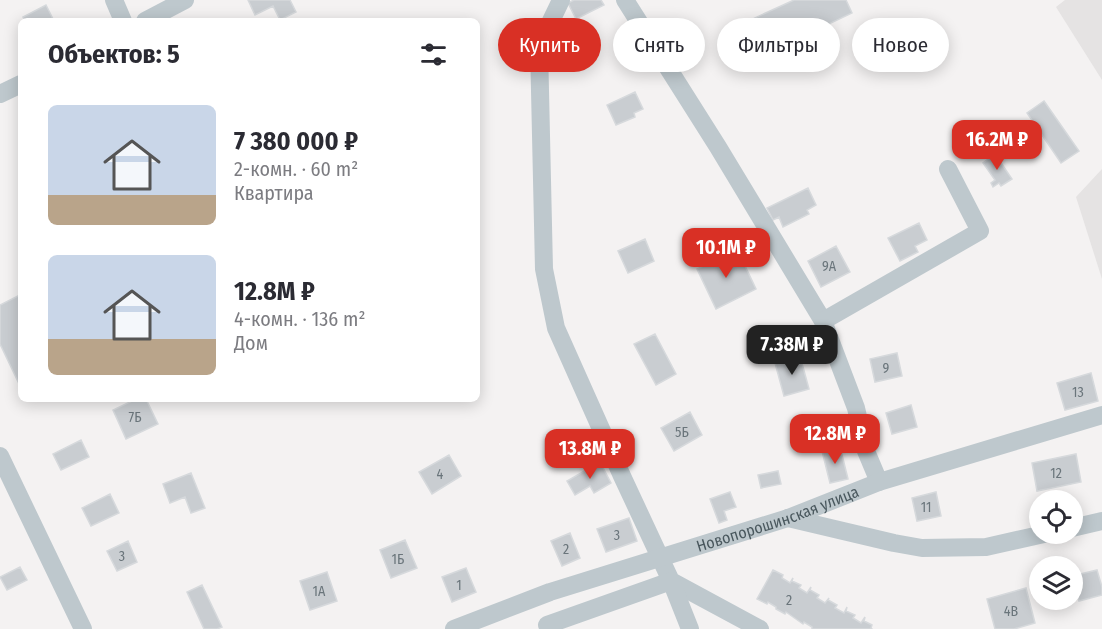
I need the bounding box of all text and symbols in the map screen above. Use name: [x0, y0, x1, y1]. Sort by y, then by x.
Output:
chip: Купить: [498, 18, 601, 72]
chip: Снять: [613, 18, 705, 72]
chip: Фильтры: [717, 18, 840, 72]
chip: Новое: [852, 18, 949, 72]
icon: filters: [417, 38, 450, 71]
text: Объектов: 5: [48, 39, 180, 70]
pin: 16.2M ₽: [942, 120, 1052, 171]
text: 7 380 000 ₽: [234, 126, 358, 157]
text: 16.2M ₽: [966, 127, 1028, 151]
icon: home: [96, 129, 168, 201]
text: 2-комн. · 60 m²: [234, 157, 358, 181]
text: Квартира: [234, 181, 314, 205]
pin: 10.1M ₽: [671, 228, 781, 279]
text: 10.1M ₽: [696, 235, 756, 259]
house number: 9А: [822, 258, 837, 275]
text: 12.8M ₽: [234, 276, 315, 307]
icon: home: [96, 279, 168, 351]
text: 4-комн. · 136 m²: [234, 307, 365, 331]
pin: 7.38M ₽: [737, 325, 847, 376]
text: Дом: [234, 331, 268, 355]
text: 7.38M ₽: [761, 332, 823, 356]
house number: 9: [883, 360, 890, 377]
house number: 13: [1072, 384, 1084, 401]
house number: 7Б: [128, 409, 142, 426]
pin: 12.8M ₽: [780, 414, 890, 465]
text: 12.8M ₽: [804, 421, 866, 445]
house number: 5Б: [675, 424, 689, 441]
pin: 13.8M ₽: [535, 429, 645, 480]
text: 13.8M ₽: [559, 436, 621, 460]
house number: 12: [1050, 465, 1062, 482]
house number: 4: [437, 466, 444, 483]
street label: Новопорошинская улица: [694, 481, 862, 555]
map controls: [1029, 490, 1083, 610]
button: locate: [1029, 490, 1083, 544]
house number: 11: [921, 499, 931, 516]
house number: 3: [614, 527, 620, 544]
house number: 2: [563, 541, 569, 558]
house number: 3: [119, 548, 125, 565]
house number: 1Б: [392, 551, 404, 568]
button: layers: [1029, 556, 1083, 610]
house number: 1: [456, 577, 462, 594]
house number: 1А: [313, 583, 326, 600]
house number: 2: [786, 592, 792, 609]
house number: 4В: [1004, 603, 1019, 620]

